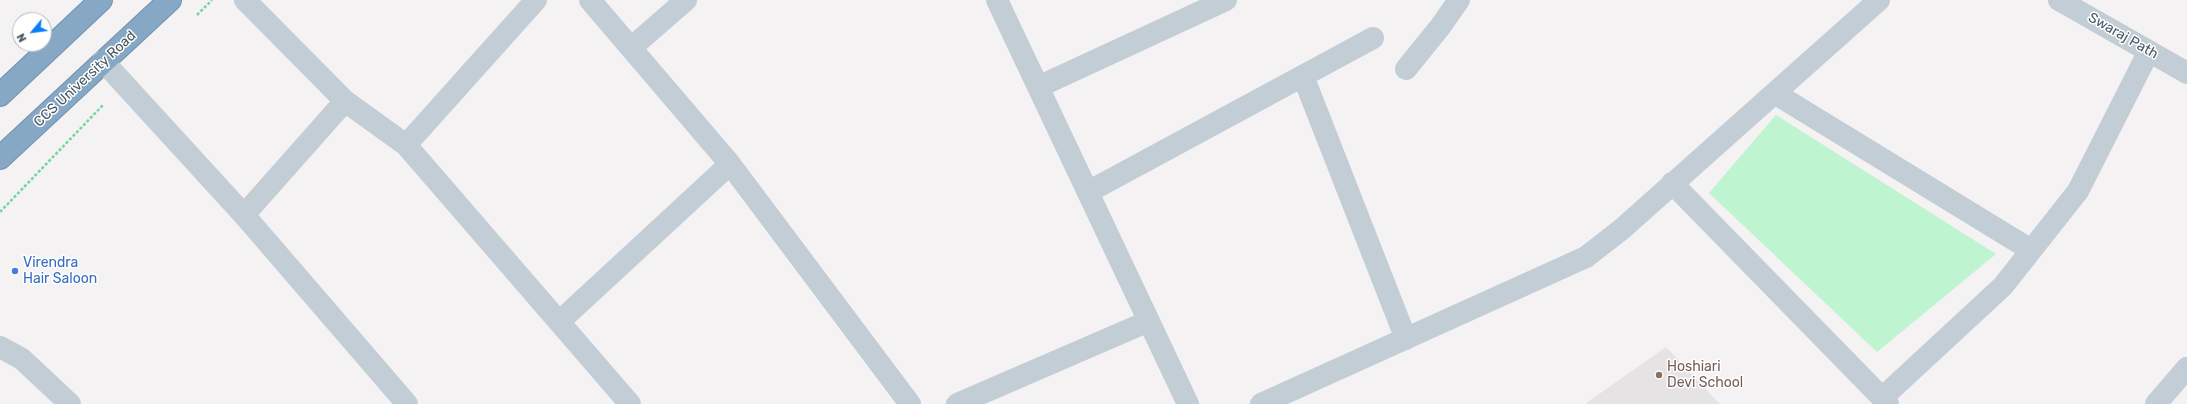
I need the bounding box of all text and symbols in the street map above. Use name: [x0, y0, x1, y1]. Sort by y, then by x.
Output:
street label: Swaraj Path: [2085, 9, 2161, 63]
north arrow: [12, 12, 52, 52]
street label: CCS University Road: [30, 27, 140, 131]
text: N: [14, 31, 30, 44]
place label: Virendra Hair Saloon: [23, 255, 97, 288]
marker: Virendra Hair Saloon: [10, 266, 20, 276]
place label: Hoshiari Devi School: [1667, 359, 1743, 392]
marker: Hoshiari Devi School: [1654, 370, 1664, 380]

